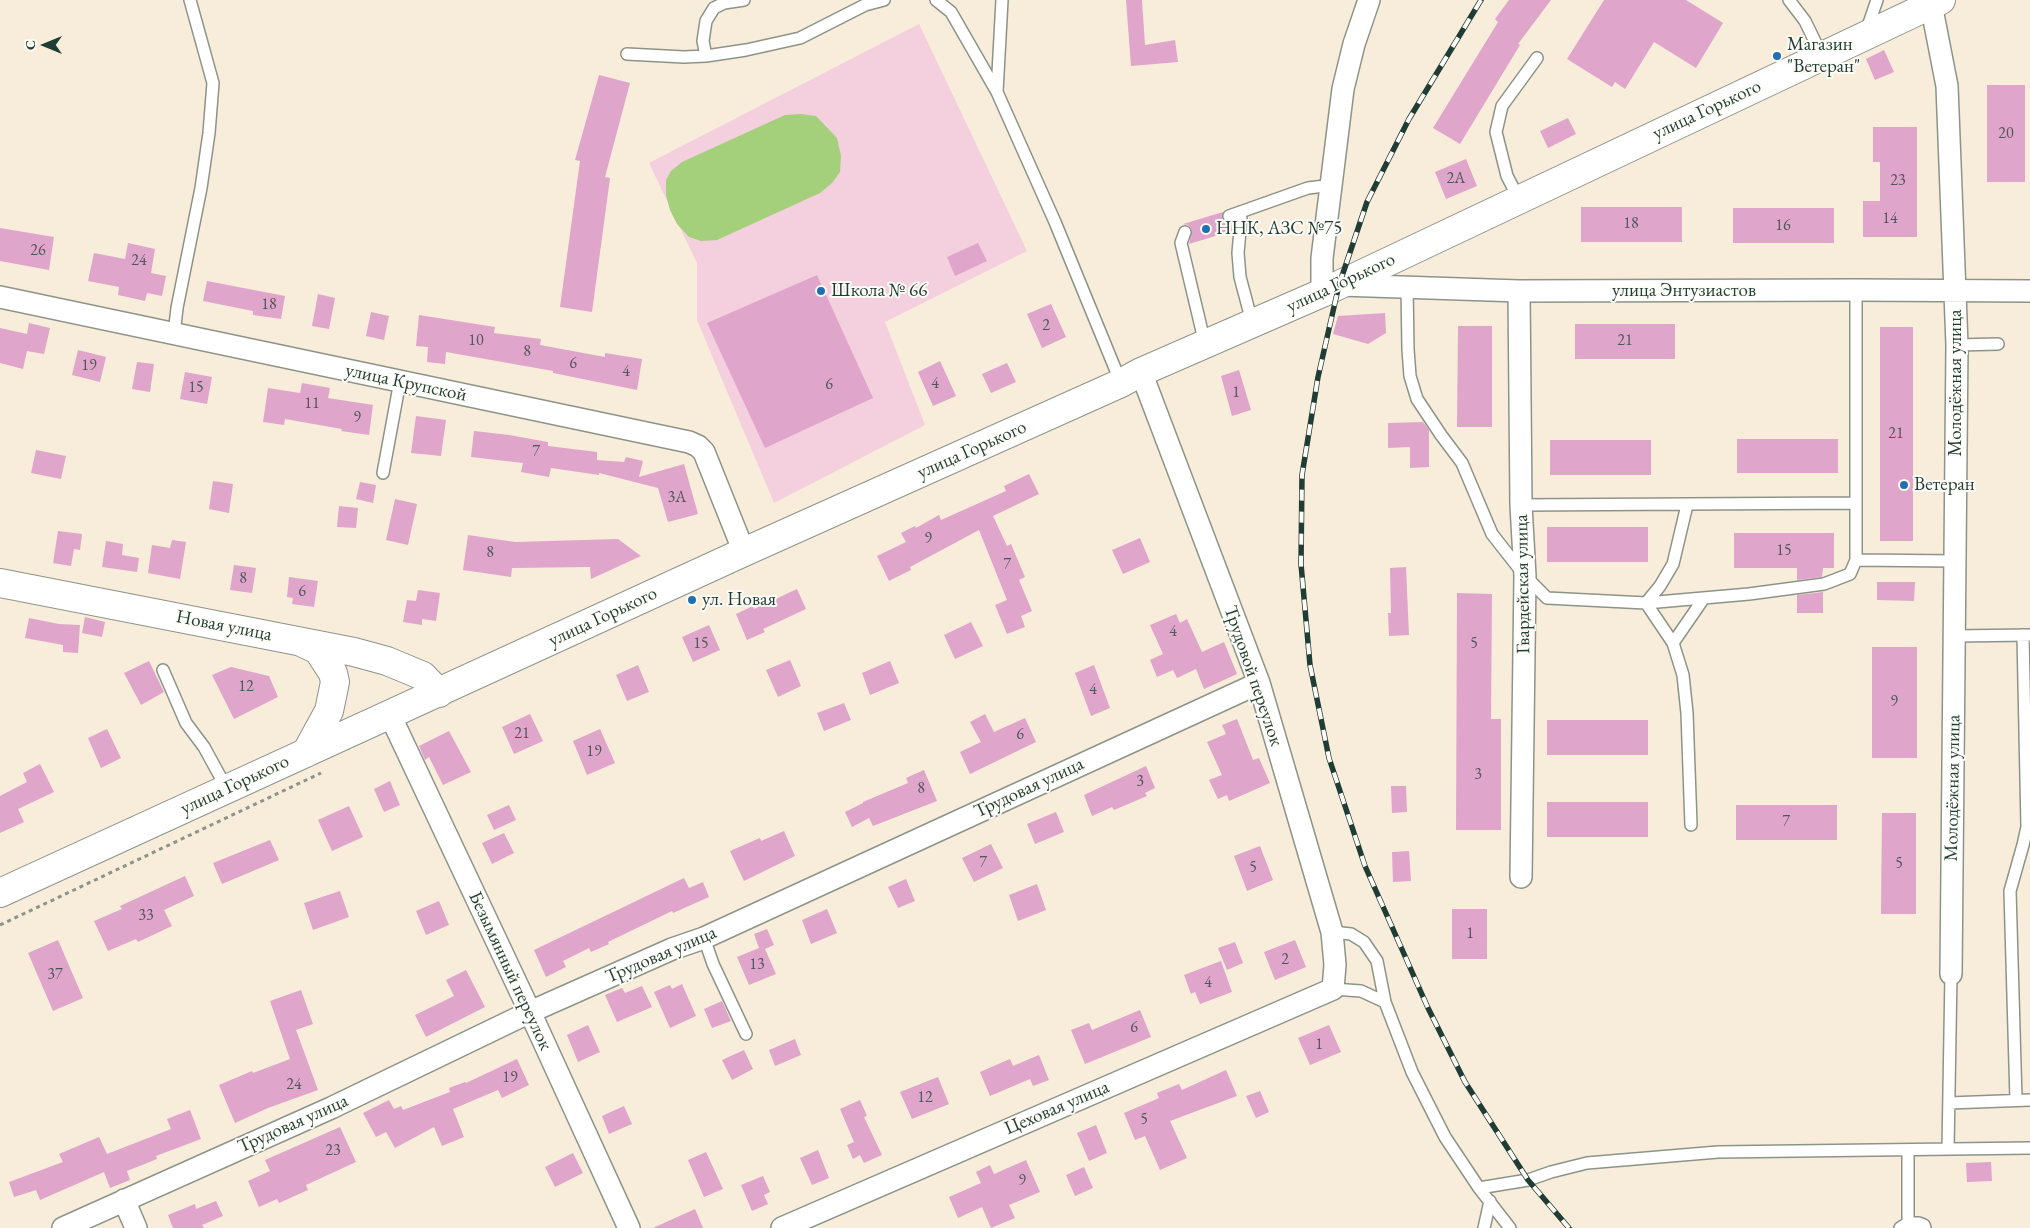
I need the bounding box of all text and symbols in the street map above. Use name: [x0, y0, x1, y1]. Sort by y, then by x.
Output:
north arrow: [20, 20, 70, 70]
place label: Магазин "Ветеран": [1787, 34, 1860, 78]
text: С: [21, 40, 39, 50]
marker: Магазин "Ветеран": [1771, 50, 1783, 62]
street label: улица Горького: [1649, 75, 1765, 145]
house number: 20: [1998, 124, 2014, 144]
house number: 2А: [1447, 169, 1465, 189]
house number: 23: [1890, 171, 1906, 191]
house number: 14: [1882, 209, 1898, 229]
house number: 18: [1623, 214, 1639, 234]
house number: 16: [1775, 216, 1791, 236]
place label: ННК, АЗС №75: [1216, 218, 1342, 240]
marker: ННК, АЗС №75: [1200, 223, 1212, 235]
house number: 26: [30, 241, 46, 261]
street label: улица Горького: [1283, 248, 1399, 318]
house number: 24: [131, 251, 147, 271]
place label: Школа № 66: [831, 280, 927, 302]
street label: улица Энтузиастов: [1612, 280, 1756, 302]
marker: Школа № 66: [815, 285, 827, 297]
house number: 18: [261, 295, 277, 315]
street label: Молодёжная улица: [1945, 310, 1967, 456]
house number: 2: [1042, 316, 1050, 336]
house number: 10: [468, 331, 484, 351]
house number: 21: [1617, 331, 1633, 351]
house number: 8: [523, 342, 531, 362]
house number: 6: [569, 354, 577, 374]
house number: 19: [81, 356, 97, 376]
street label: улица Крупской: [343, 359, 469, 407]
house number: 4: [622, 362, 630, 382]
house number: 4: [931, 374, 939, 394]
house number: 6: [825, 375, 833, 395]
house number: 15: [188, 378, 204, 398]
house number: 1: [1232, 383, 1240, 403]
house number: 11: [304, 394, 320, 414]
house number: 9: [353, 408, 361, 428]
street label: улица Горького: [914, 416, 1030, 484]
house number: 21: [1888, 424, 1904, 444]
house number: 7: [532, 442, 540, 462]
place label: Ветеран: [1914, 474, 1975, 496]
marker: Ветеран: [1898, 479, 1910, 491]
house number: 3А: [668, 488, 686, 508]
street label: Гвардейская улица: [1510, 514, 1536, 654]
house number: 9: [924, 529, 932, 549]
house number: 15: [1776, 541, 1792, 561]
house number: 8: [486, 543, 494, 563]
house number: 7: [1003, 555, 1011, 575]
house number: 8: [239, 569, 247, 589]
house number: 6: [298, 582, 306, 602]
street label: улица Горького: [545, 582, 661, 652]
place label: ул. Новая: [702, 589, 776, 611]
marker: ул. Новая: [686, 594, 698, 606]
street label: Трудовой переулок: [1218, 603, 1288, 749]
street label: Новая улица: [174, 606, 274, 646]
house number: 4: [1169, 622, 1177, 642]
house number: 15: [693, 634, 709, 654]
house number: 5: [1470, 634, 1478, 654]
house number: 12: [238, 677, 254, 697]
house number: 4: [1089, 680, 1097, 700]
house number: 9: [1890, 692, 1898, 712]
street label: Молодёжная улица: [1940, 714, 1966, 862]
house number: 21: [514, 724, 530, 744]
house number: 6: [1016, 725, 1024, 745]
house number: 19: [586, 742, 602, 762]
street label: улица Горького: [177, 750, 293, 820]
street label: Трудовая улица: [971, 753, 1087, 823]
house number: 3: [1474, 765, 1482, 785]
house number: 3: [1136, 772, 1144, 792]
house number: 8: [917, 779, 925, 799]
house number: 7: [1782, 812, 1790, 832]
house number: 7: [979, 853, 987, 873]
house number: 5: [1895, 854, 1903, 874]
house number: 5: [1249, 858, 1257, 878]
street label: Безымянный переулок: [463, 888, 557, 1054]
house number: 33: [138, 906, 154, 926]
street label: Трудовая улица: [602, 921, 720, 989]
house number: 1: [1466, 924, 1474, 944]
house number: 2: [1281, 950, 1289, 970]
house number: 13: [749, 955, 765, 975]
house number: 37: [47, 965, 63, 985]
house number: 4: [1204, 973, 1212, 993]
house number: 6: [1130, 1018, 1138, 1038]
house number: 1: [1315, 1035, 1323, 1055]
house number: 19: [502, 1068, 518, 1088]
house number: 24: [286, 1075, 302, 1095]
street label: Цеховая улица: [1001, 1076, 1113, 1140]
house number: 12: [917, 1088, 933, 1108]
street label: Трудовая улица: [234, 1090, 352, 1158]
house number: 5: [1140, 1110, 1148, 1130]
house number: 23: [325, 1141, 341, 1161]
house number: 9: [1018, 1171, 1026, 1191]

